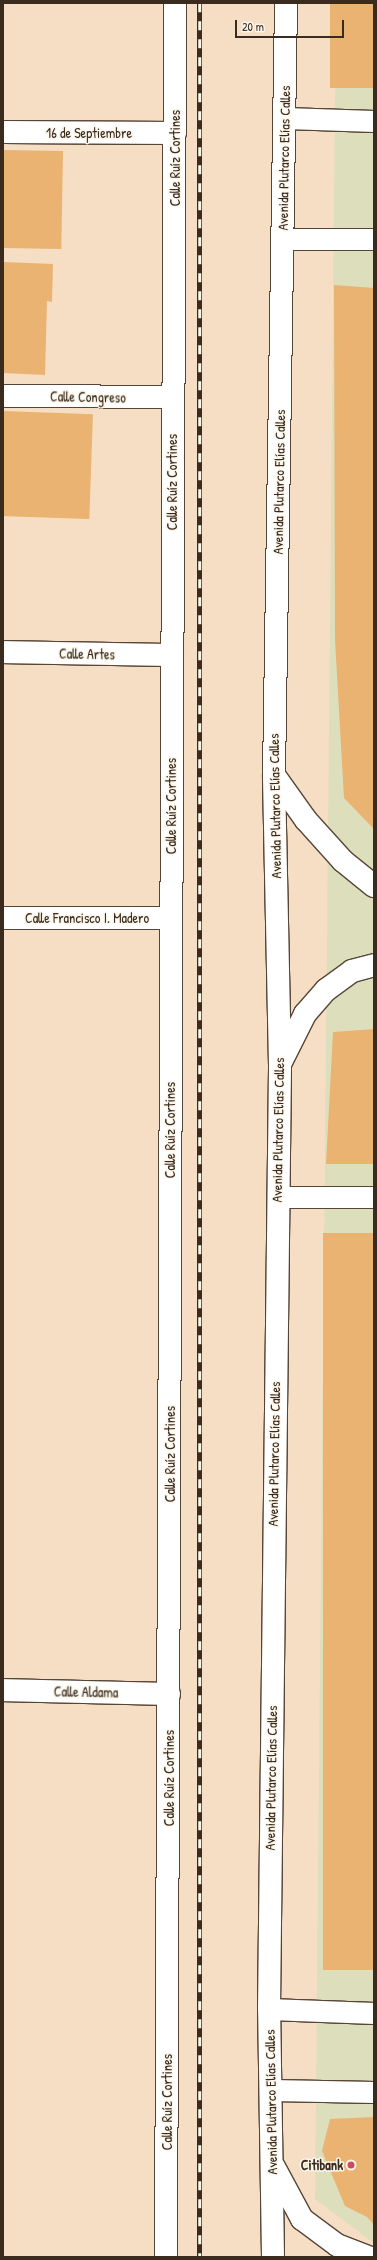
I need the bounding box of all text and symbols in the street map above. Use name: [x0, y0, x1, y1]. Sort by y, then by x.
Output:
scale bar: [237, 12, 346, 38]
text: 20 m: [242, 18, 264, 35]
street label: Avenida Plutarco Elías Calles: [274, 85, 294, 231]
street label: Calle Ruíz Cortines: [167, 110, 183, 206]
street label: 16 de Septiembre: [46, 125, 132, 141]
street label: Calle Congreso: [50, 388, 126, 406]
street label: Avenida Plutarco Elías Calles: [269, 409, 289, 555]
street label: Calle Ruíz Cortines: [164, 434, 180, 530]
street label: Calle Artes: [59, 645, 115, 663]
street label: Avenida Plutarco Elías Calles: [265, 733, 285, 879]
street label: Calle Ruíz Cortines: [163, 758, 179, 854]
street label: Calle Francisco I. Madero: [25, 910, 149, 926]
street label: Avenida Plutarco Elías Calles: [268, 1057, 288, 1203]
street label: Calle Ruíz Cortines: [162, 1082, 178, 1178]
street label: Avenida Plutarco Elías Calles: [264, 1381, 284, 1527]
street label: Calle Ruíz Cortines: [162, 1406, 178, 1502]
street label: Calle Aldama: [54, 1683, 118, 1701]
street label: Avenida Plutarco Elías Calles: [261, 1705, 281, 1851]
street label: Calle Ruíz Cortines: [161, 1730, 177, 1826]
street label: Avenida Plutarco Elías Calles: [261, 2029, 281, 2175]
street label: Calle Ruíz Cortines: [159, 2054, 175, 2150]
place label: Citibank: [301, 2157, 343, 2173]
marker: Citibank: [346, 2160, 356, 2170]

